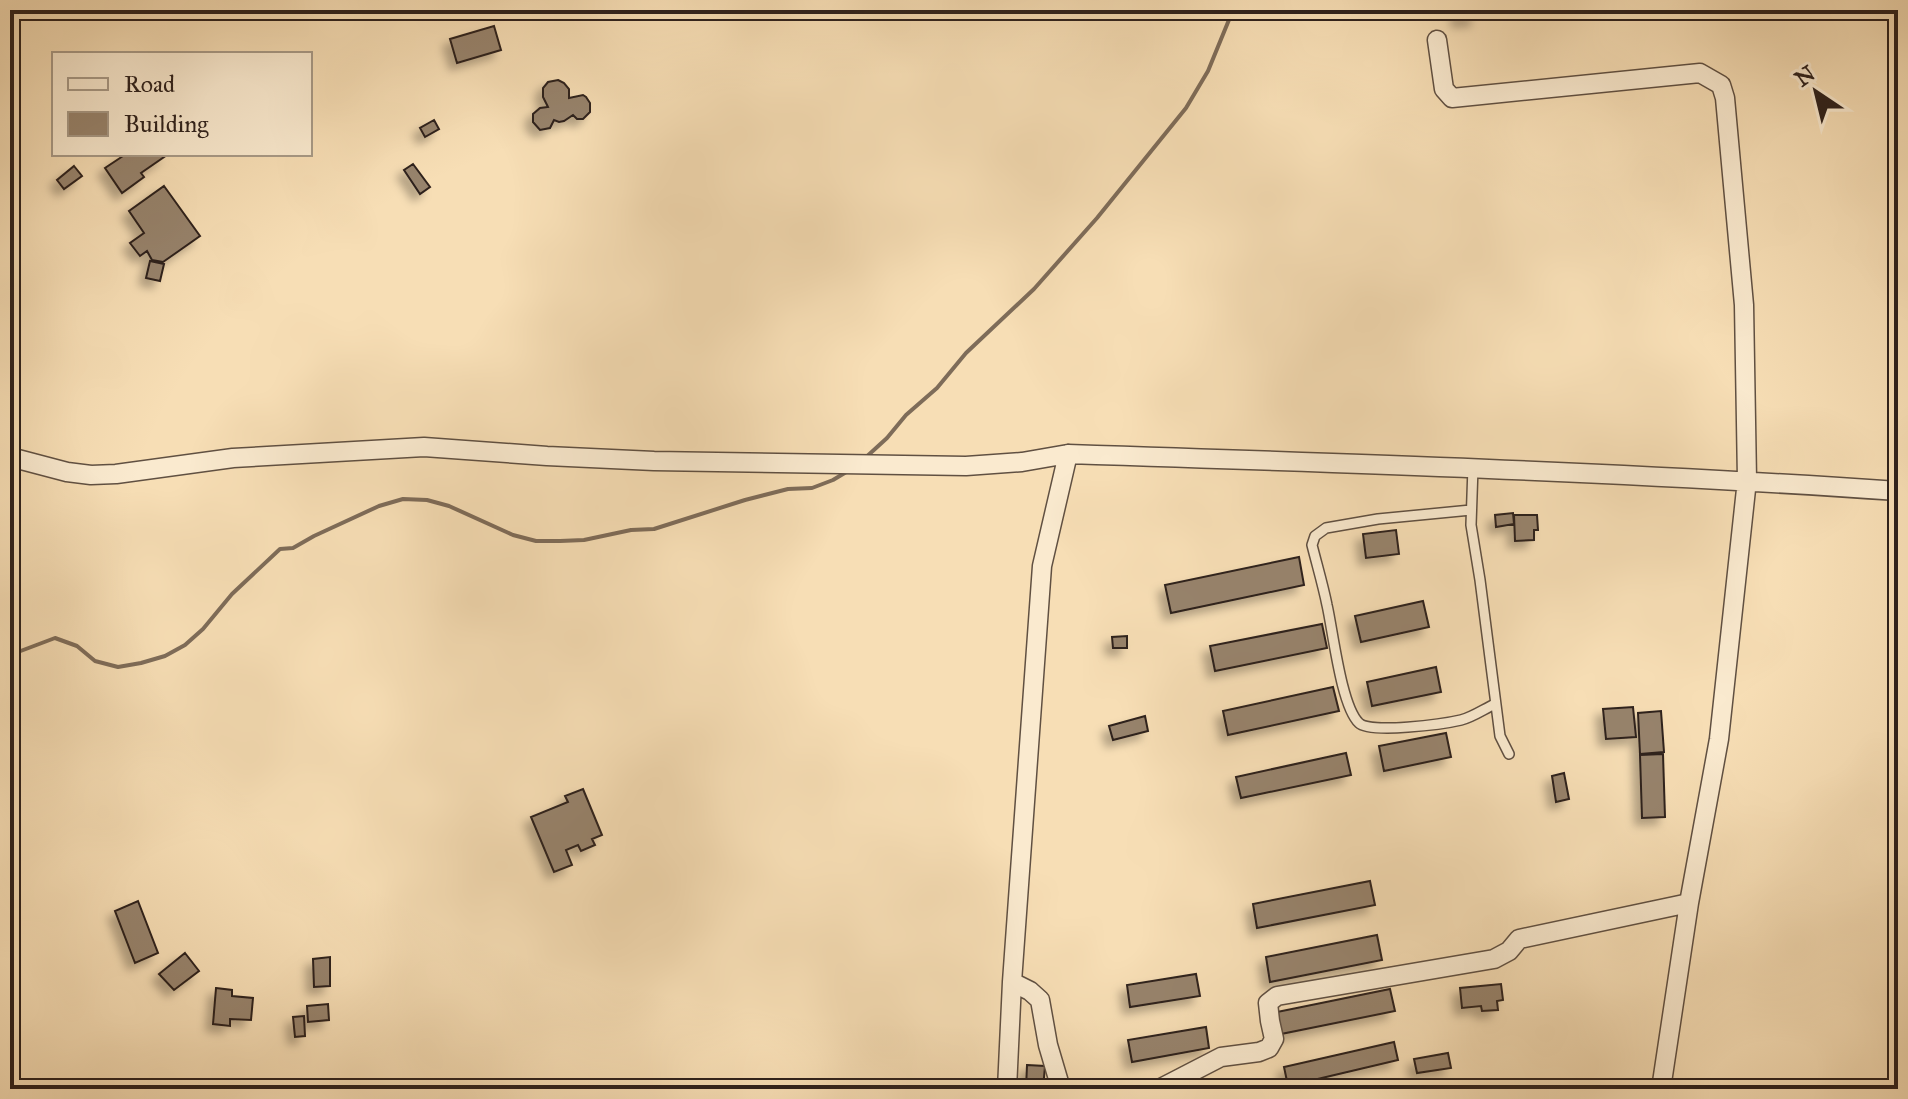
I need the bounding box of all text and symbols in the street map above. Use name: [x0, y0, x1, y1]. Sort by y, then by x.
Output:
legend: [52, 52, 312, 156]
north arrow: [1776, 52, 1856, 132]
text: N: [1789, 59, 1820, 92]
text: Road: [124, 69, 175, 99]
text: Building: [124, 109, 209, 139]

